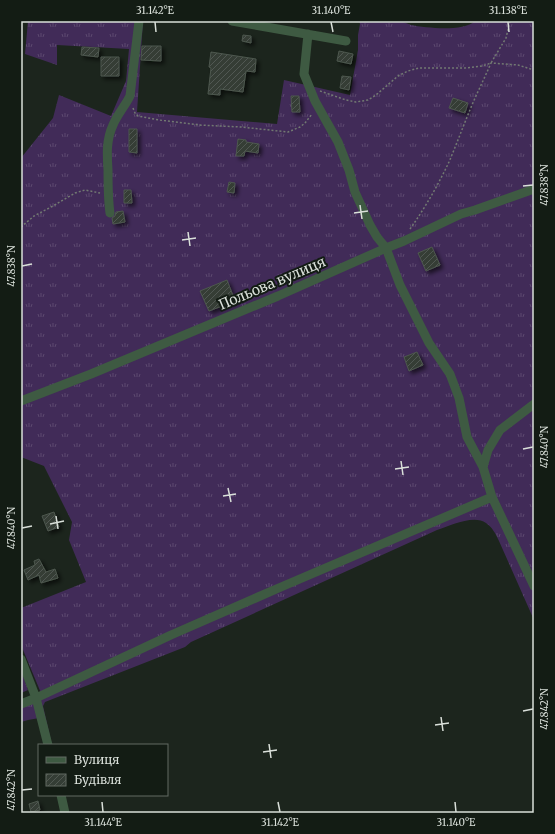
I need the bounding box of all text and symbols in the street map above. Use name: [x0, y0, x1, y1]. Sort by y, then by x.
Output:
text: 31.142°E: [136, 4, 175, 17]
text: 31.140°E: [312, 4, 351, 17]
text: 31.138°E: [489, 4, 528, 17]
text: 47.838°N: [538, 164, 551, 206]
text: 47.838°N: [5, 245, 18, 287]
street label: Польова вулиця: [216, 252, 328, 314]
text: 47.840°N: [538, 425, 551, 468]
text: 47.840°N: [5, 506, 18, 549]
text: 47.842°N: [538, 688, 551, 730]
legend: [38, 744, 168, 796]
text: Вулиця: [74, 752, 119, 767]
text: 47.842°N: [5, 769, 18, 811]
text: Будівля: [74, 772, 121, 787]
text: 31.144°E: [84, 816, 123, 829]
text: 31.142°E: [261, 816, 300, 829]
text: 31.140°E: [437, 816, 476, 829]

